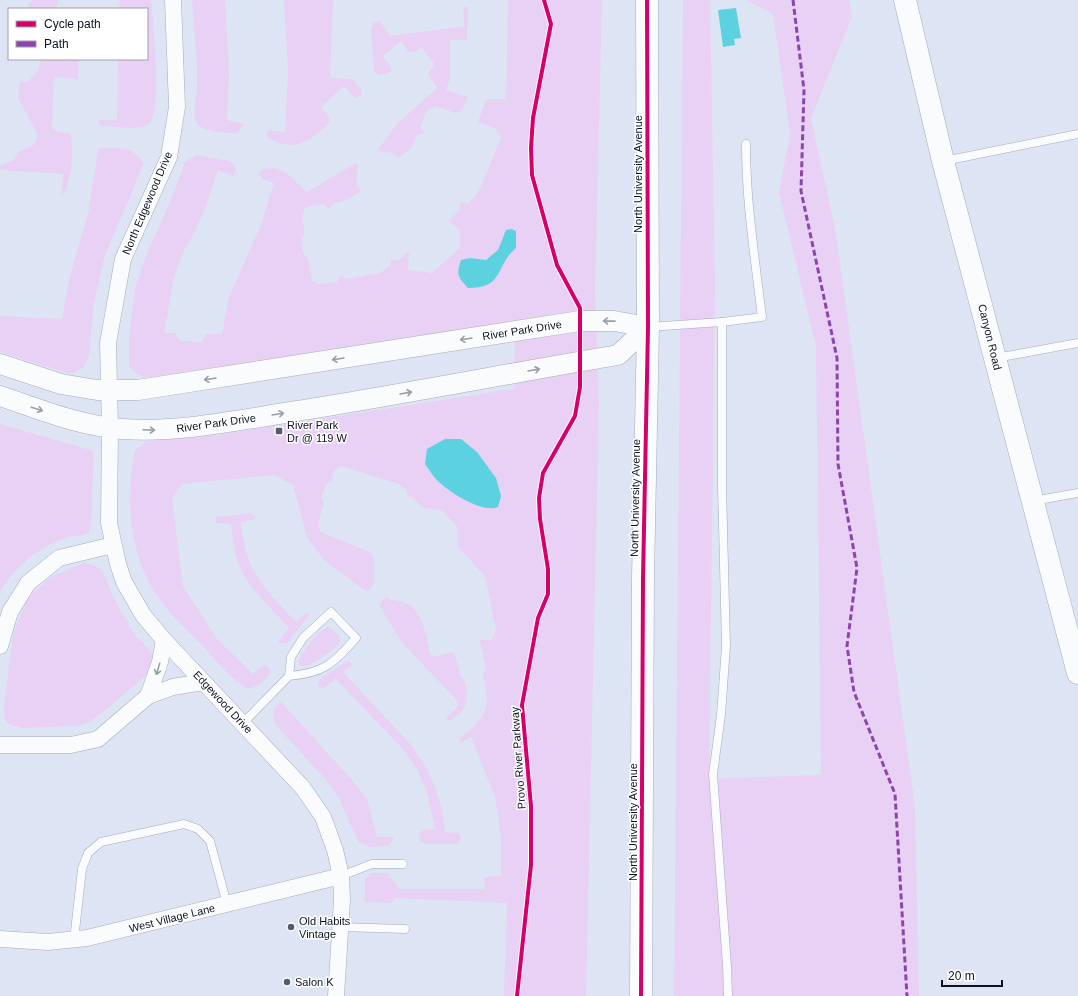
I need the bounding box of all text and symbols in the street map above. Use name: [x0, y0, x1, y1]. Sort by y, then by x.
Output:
legend: [8, 8, 148, 60]
text: Cycle path: [44, 17, 101, 31]
text: Path: [44, 37, 69, 51]
street label: North University Avenue: [632, 115, 644, 233]
street label: North Edgewood Drive: [120, 150, 174, 256]
street label: Canyon Road: [976, 303, 1004, 371]
one-way arrow: [603, 317, 616, 325]
street label: River Park Drive: [482, 318, 562, 342]
one-way arrow: [460, 335, 473, 343]
one-way arrow: [332, 355, 345, 363]
one-way arrow: [527, 366, 540, 374]
one-way arrow: [203, 375, 216, 383]
one-way arrow: [399, 388, 412, 396]
one-way arrow: [31, 405, 43, 413]
one-way arrow: [271, 410, 284, 418]
street label: River Park Drive: [176, 411, 256, 435]
place label: River Park Dr @ 119 W: [287, 419, 347, 444]
one-way arrow: [142, 426, 155, 434]
marker: River Park Dr @ 119 W: [274, 426, 284, 436]
street label: North University Avenue: [628, 439, 642, 557]
one-way arrow: [154, 662, 161, 675]
street label: Edgewood Drive: [191, 668, 255, 736]
street label: Provo River Parkway: [508, 706, 528, 810]
street label: North University Avenue: [627, 763, 639, 881]
street label: West Village Lane: [128, 902, 216, 934]
place label: Old Habits Vintage: [299, 915, 351, 940]
marker: Old Habits Vintage: [286, 922, 296, 932]
scale bar: [942, 962, 1002, 988]
text: 20 m: [948, 969, 975, 983]
place label: Salon K: [295, 976, 334, 988]
marker: Salon K: [282, 977, 292, 987]

